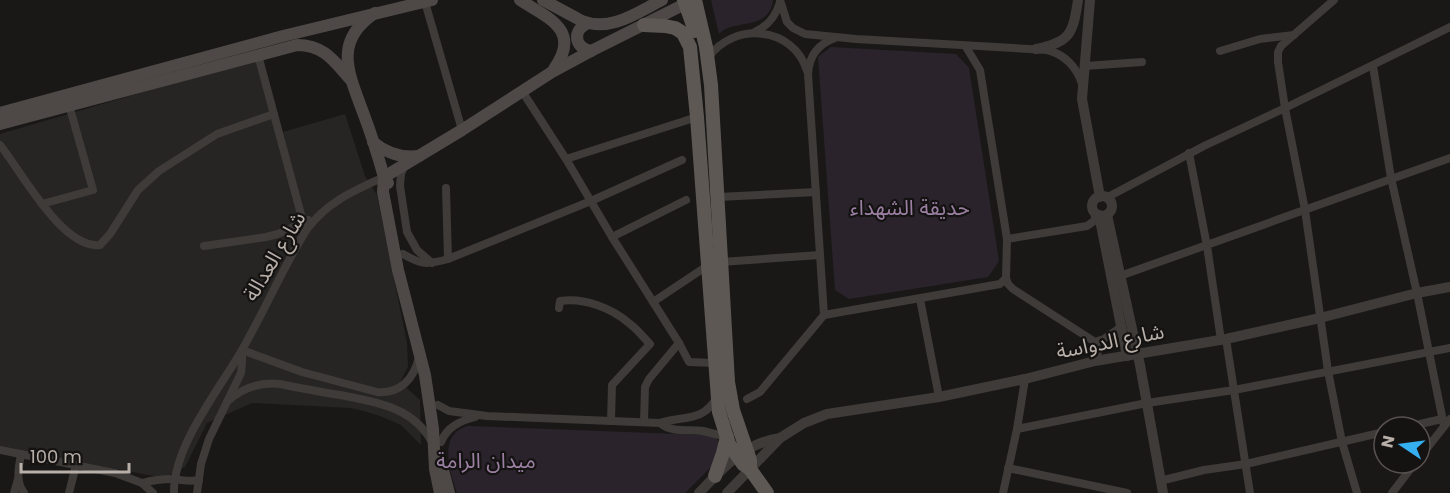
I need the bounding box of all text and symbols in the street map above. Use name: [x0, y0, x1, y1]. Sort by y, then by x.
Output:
park label: حديقة الشهداء: [850, 193, 970, 222]
street label: شارع العدالة: [236, 206, 313, 307]
street label: شارع الدواسة: [1054, 316, 1167, 367]
north arrow: [1372, 415, 1432, 475]
text: N: [1375, 433, 1400, 450]
scale bar: [21, 436, 129, 474]
text: 100 m: [30, 444, 82, 469]
park label: ميدان الرامة: [436, 446, 536, 475]

